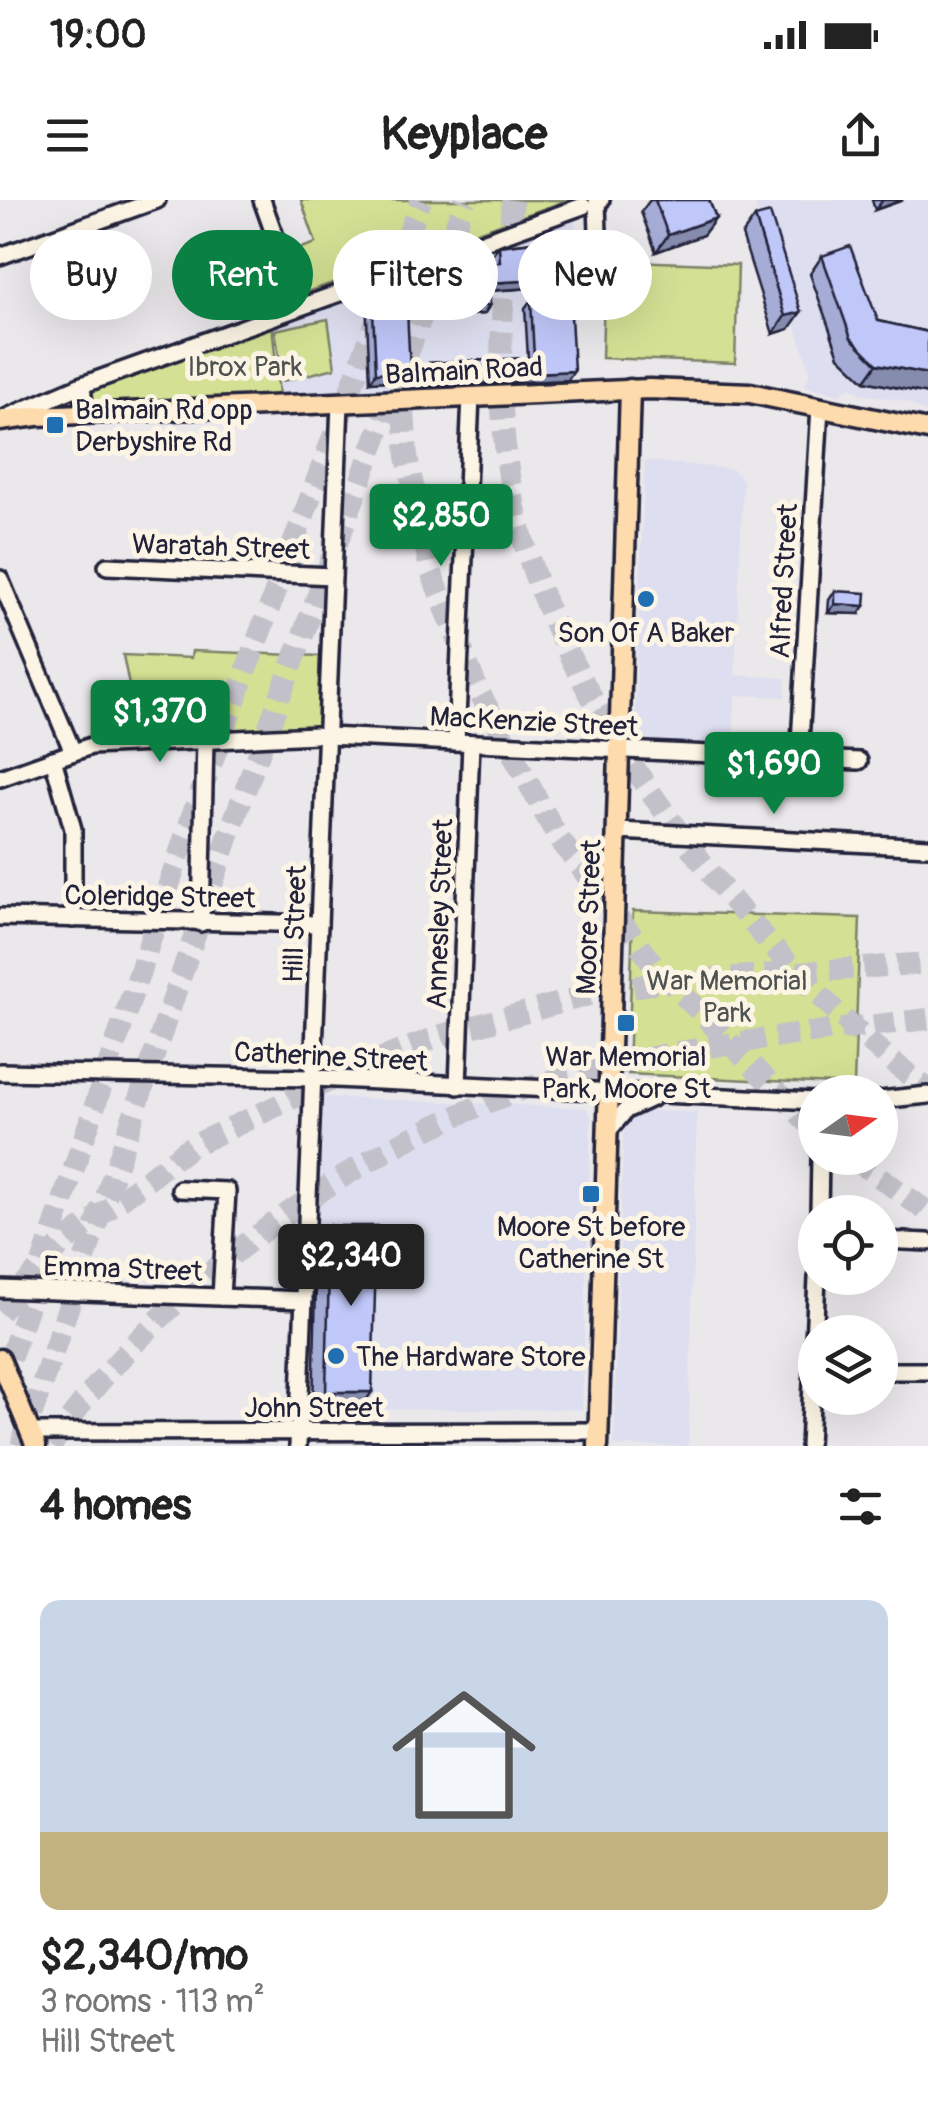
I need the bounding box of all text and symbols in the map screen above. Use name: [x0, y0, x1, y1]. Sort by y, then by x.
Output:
text: 19:00: [50, 11, 146, 59]
text: Keyplace: [381, 107, 547, 163]
icon: menu: [40, 108, 95, 163]
icon: share: [833, 108, 888, 163]
chip: Buy: [30, 230, 152, 320]
chip: Rent: [172, 230, 313, 320]
chip: Filters: [333, 230, 498, 320]
chip: New: [518, 230, 652, 320]
park label: Ibrox Park: [188, 350, 303, 385]
street label: Balmain Road: [384, 350, 544, 393]
place label: Balmain Rd opp Derbyshire Rd: [75, 393, 253, 460]
marker: Balmain Rd opp Derbyshire Rd: [44, 414, 66, 436]
pin: $2,850: [360, 484, 522, 569]
text: $2,850: [392, 496, 490, 536]
street label: Alfred Street: [763, 502, 806, 659]
street label: Waratah Street: [131, 527, 311, 568]
marker: Son Of A Baker: [635, 588, 657, 610]
place label: Son Of A Baker: [558, 616, 734, 651]
pin: $1,370: [79, 680, 241, 765]
text: $1,370: [113, 692, 207, 732]
street label: MacKenzie Street: [429, 700, 640, 745]
pin: $1,690: [693, 732, 855, 817]
text: $1,690: [727, 744, 821, 784]
street label: Annesley Street: [420, 817, 461, 1010]
street label: Moore Street: [569, 838, 610, 995]
street label: Hill Street: [276, 864, 315, 984]
street label: Coleridge Street: [64, 878, 257, 917]
park label: War Memorial Park: [646, 964, 808, 1031]
marker: War Memorial Park, Moore St: [615, 1012, 637, 1034]
street label: Catherine Street: [233, 1035, 429, 1080]
place label: War Memorial Park, Moore St: [541, 1040, 711, 1107]
north arrow: [798, 1075, 898, 1175]
map controls: [798, 1075, 898, 1415]
marker: Moore St before Catherine St: [580, 1183, 602, 1205]
button: locate: [798, 1195, 898, 1295]
place label: Moore St before Catherine St: [497, 1210, 686, 1277]
pin: $2,340: [270, 1224, 432, 1309]
text: $2,340: [300, 1236, 402, 1276]
street label: Emma Street: [43, 1249, 204, 1290]
button: layers: [798, 1315, 898, 1415]
place label: The Hardware Store: [356, 1340, 586, 1375]
marker: The Hardware Store: [325, 1345, 347, 1367]
street label: John Street: [244, 1391, 384, 1426]
icon: filters: [833, 1479, 888, 1534]
text: 4 homes: [40, 1480, 191, 1532]
icon: home: [374, 1665, 554, 1845]
text: $2,340/mo: [40, 1930, 248, 1982]
text: 3 rooms · 113 m²: [40, 1982, 265, 2022]
text: Hill Street: [40, 2022, 175, 2062]

